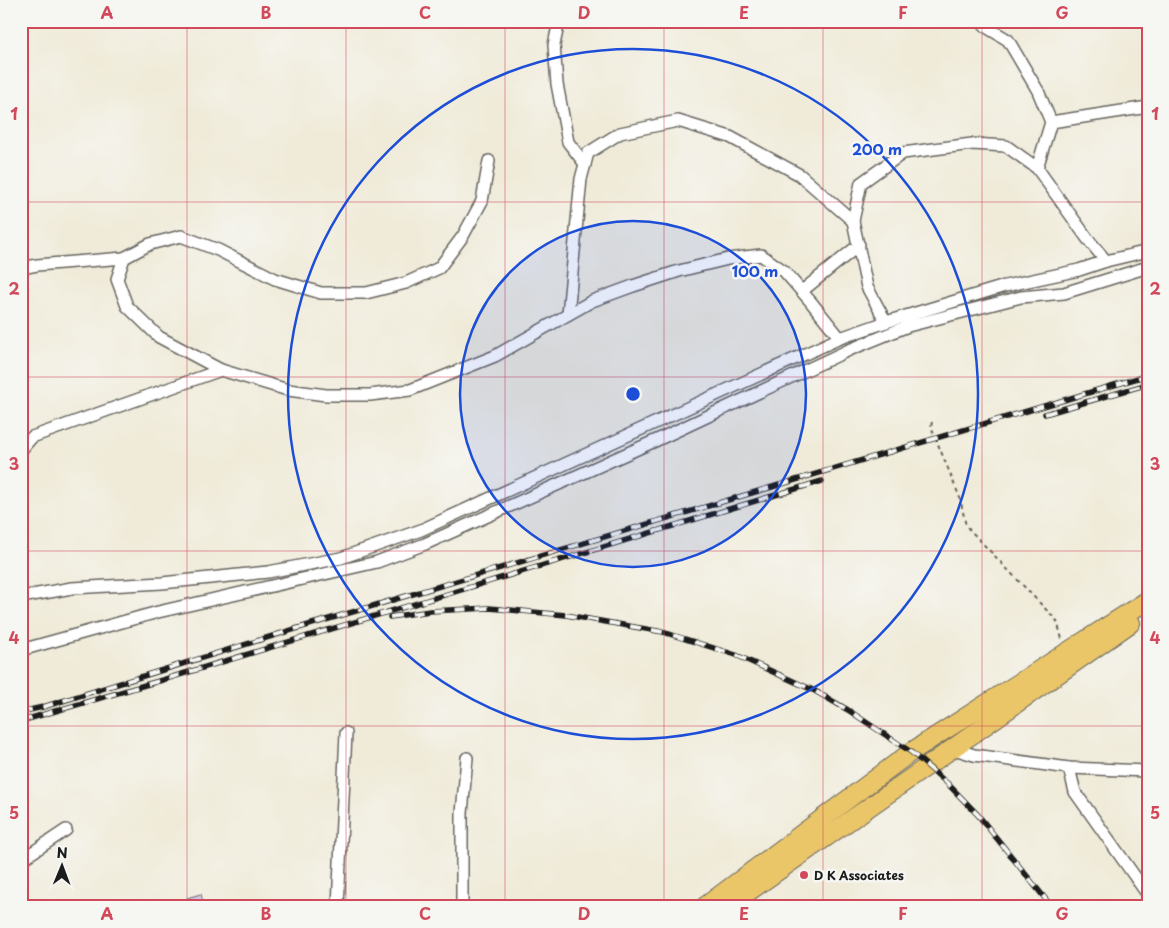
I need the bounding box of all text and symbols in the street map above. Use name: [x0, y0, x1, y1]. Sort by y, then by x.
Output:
text: A: [101, 0, 114, 24]
text: B: [261, 0, 272, 24]
text: C: [419, 0, 431, 24]
text: D: [578, 0, 590, 24]
text: E: [739, 0, 749, 24]
text: F: [898, 0, 908, 24]
text: G: [1055, 0, 1069, 24]
text: 1: [10, 101, 18, 125]
text: 1: [1151, 101, 1159, 125]
text: 200 m: [852, 137, 902, 160]
text: 100 m: [732, 259, 778, 282]
text: 2: [8, 276, 20, 300]
text: 2: [1149, 276, 1161, 300]
centre of rings: [624, 385, 642, 403]
text: 3: [9, 451, 19, 475]
text: 3: [1150, 451, 1160, 475]
text: 4: [9, 625, 20, 649]
text: 4: [1150, 625, 1161, 649]
text: 5: [9, 800, 19, 824]
text: 5: [1150, 800, 1160, 824]
north arrow: [38, 840, 88, 890]
text: N: [57, 842, 68, 863]
place label: D K Associates: [814, 866, 904, 884]
marker: D K Associates: [798, 869, 810, 881]
text: A: [101, 901, 114, 925]
text: B: [261, 901, 272, 925]
text: C: [419, 901, 431, 925]
text: D: [578, 901, 590, 925]
text: E: [739, 901, 749, 925]
text: F: [898, 901, 908, 925]
text: G: [1055, 901, 1069, 925]

